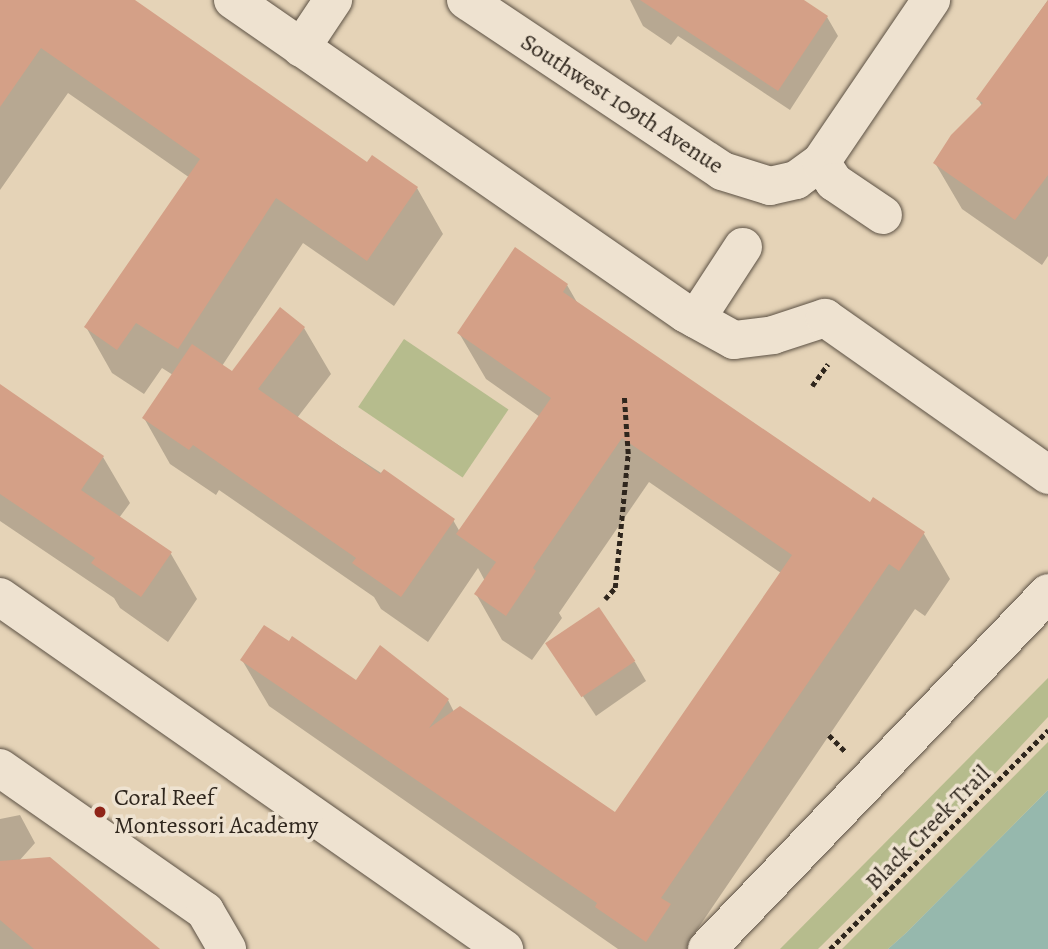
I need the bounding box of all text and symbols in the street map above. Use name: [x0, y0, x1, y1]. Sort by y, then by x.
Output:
street label: Southwest 109th Avenue: [515, 28, 729, 180]
street label: Black Creek Trail: [859, 759, 997, 897]
place label: Coral Reef Montessori Academy: [114, 784, 318, 840]
marker: Coral Reef Montessori Academy: [92, 804, 108, 820]

